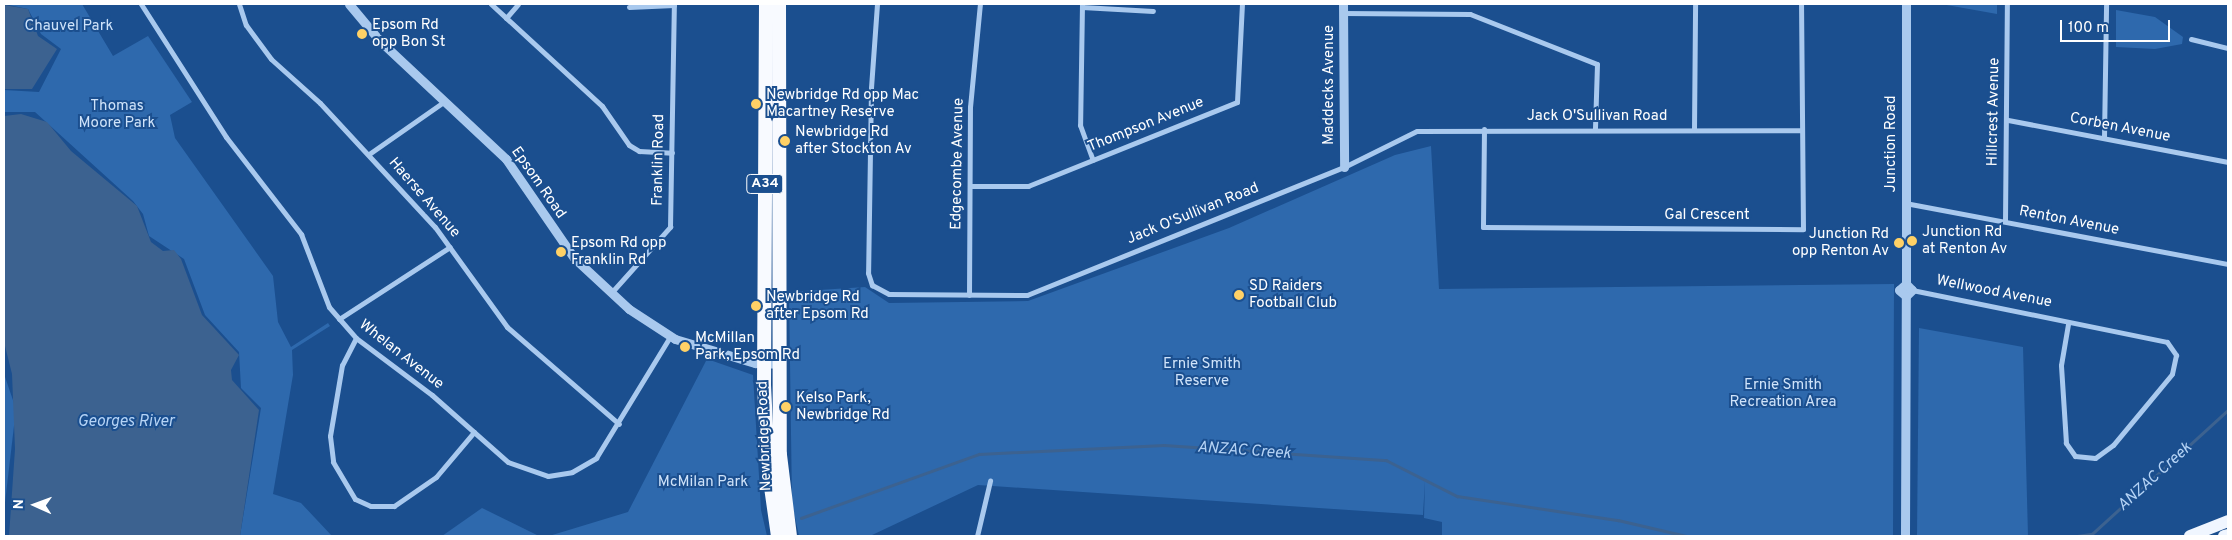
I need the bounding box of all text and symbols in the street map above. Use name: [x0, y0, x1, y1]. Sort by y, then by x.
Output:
scale bar: [2062, 10, 2172, 42]
place label: Epsom Rd opp Bon St: [372, 16, 445, 51]
park label: Chauvel Park: [25, 18, 113, 36]
text: 100 m: [2068, 19, 2109, 38]
street label: Maddecks Avenue: [1321, 25, 1339, 145]
marker: Epsom Rd opp Bon St: [356, 28, 368, 40]
street label: Hillcrest Avenue: [1984, 57, 2004, 167]
place label: Newbridge Rd opp Mac Macartney Reserve: [766, 86, 919, 121]
street label: Thompson Avenue: [1085, 93, 1207, 157]
street label: Junction Road: [1883, 96, 1901, 192]
park label: Thomas Moore Park: [78, 97, 156, 132]
marker: Newbridge Rd opp Mac Macartney Reserve: [750, 98, 762, 110]
street label: Edgecombe Avenue: [948, 98, 968, 230]
street label: Jack O'Sullivan Road: [1527, 108, 1667, 126]
street label: Corben Avenue: [2068, 109, 2172, 147]
street label: Franklin Road: [649, 114, 669, 206]
place label: Newbridge Rd after Stockton Av: [795, 123, 912, 158]
marker: Newbridge Rd after Stockton Av: [779, 135, 791, 147]
street label: Epsom Road: [507, 144, 569, 222]
street label: Haerse Avenue: [384, 154, 464, 242]
road number: A34: [746, 172, 784, 195]
street label: Jack O'Sullivan Road: [1124, 179, 1262, 249]
street label: Renton Avenue: [2017, 202, 2121, 240]
street label: Gal Crescent: [1664, 207, 1750, 225]
place label: Junction Rd at Renton Av: [1922, 223, 2008, 258]
place label: Junction Rd opp Renton Av: [1791, 225, 1889, 260]
place label: Epsom Rd opp Franklin Rd: [571, 234, 666, 269]
marker: Junction Rd at Renton Av: [1906, 235, 1918, 247]
marker: Junction Rd opp Renton Av: [1893, 237, 1905, 249]
marker: Epsom Rd opp Franklin Rd: [555, 246, 567, 258]
street label: Wellwood Avenue: [1934, 272, 2054, 312]
place label: SD Raiders Football Club: [1249, 277, 1337, 312]
place label: Newbridge Rd after Epsom Rd: [766, 288, 869, 323]
marker: SD Raiders Football Club: [1233, 289, 1245, 301]
marker: Newbridge Rd after Epsom Rd: [750, 300, 762, 312]
street label: Whelan Avenue: [355, 316, 447, 394]
place label: McMillan Park, Epsom Rd: [695, 329, 800, 364]
marker: McMillan Park, Epsom Rd: [679, 341, 691, 353]
park label: Ernie Smith Reserve: [1163, 355, 1241, 390]
park label: Ernie Smith Recreation Area: [1729, 376, 1837, 411]
street label: Newbridge Road: [754, 381, 776, 491]
place label: Kelso Park, Newbridge Rd: [796, 389, 890, 424]
marker: Kelso Park, Newbridge Rd: [780, 401, 792, 413]
water label: Georges River: [78, 412, 174, 432]
water label: ANZAC Creek: [1197, 438, 1291, 464]
water label: ANZAC Creek: [2114, 439, 2196, 515]
park label: McMilan Park: [658, 474, 748, 492]
north arrow: [10, 480, 60, 530]
text: N: [11, 499, 28, 510]

